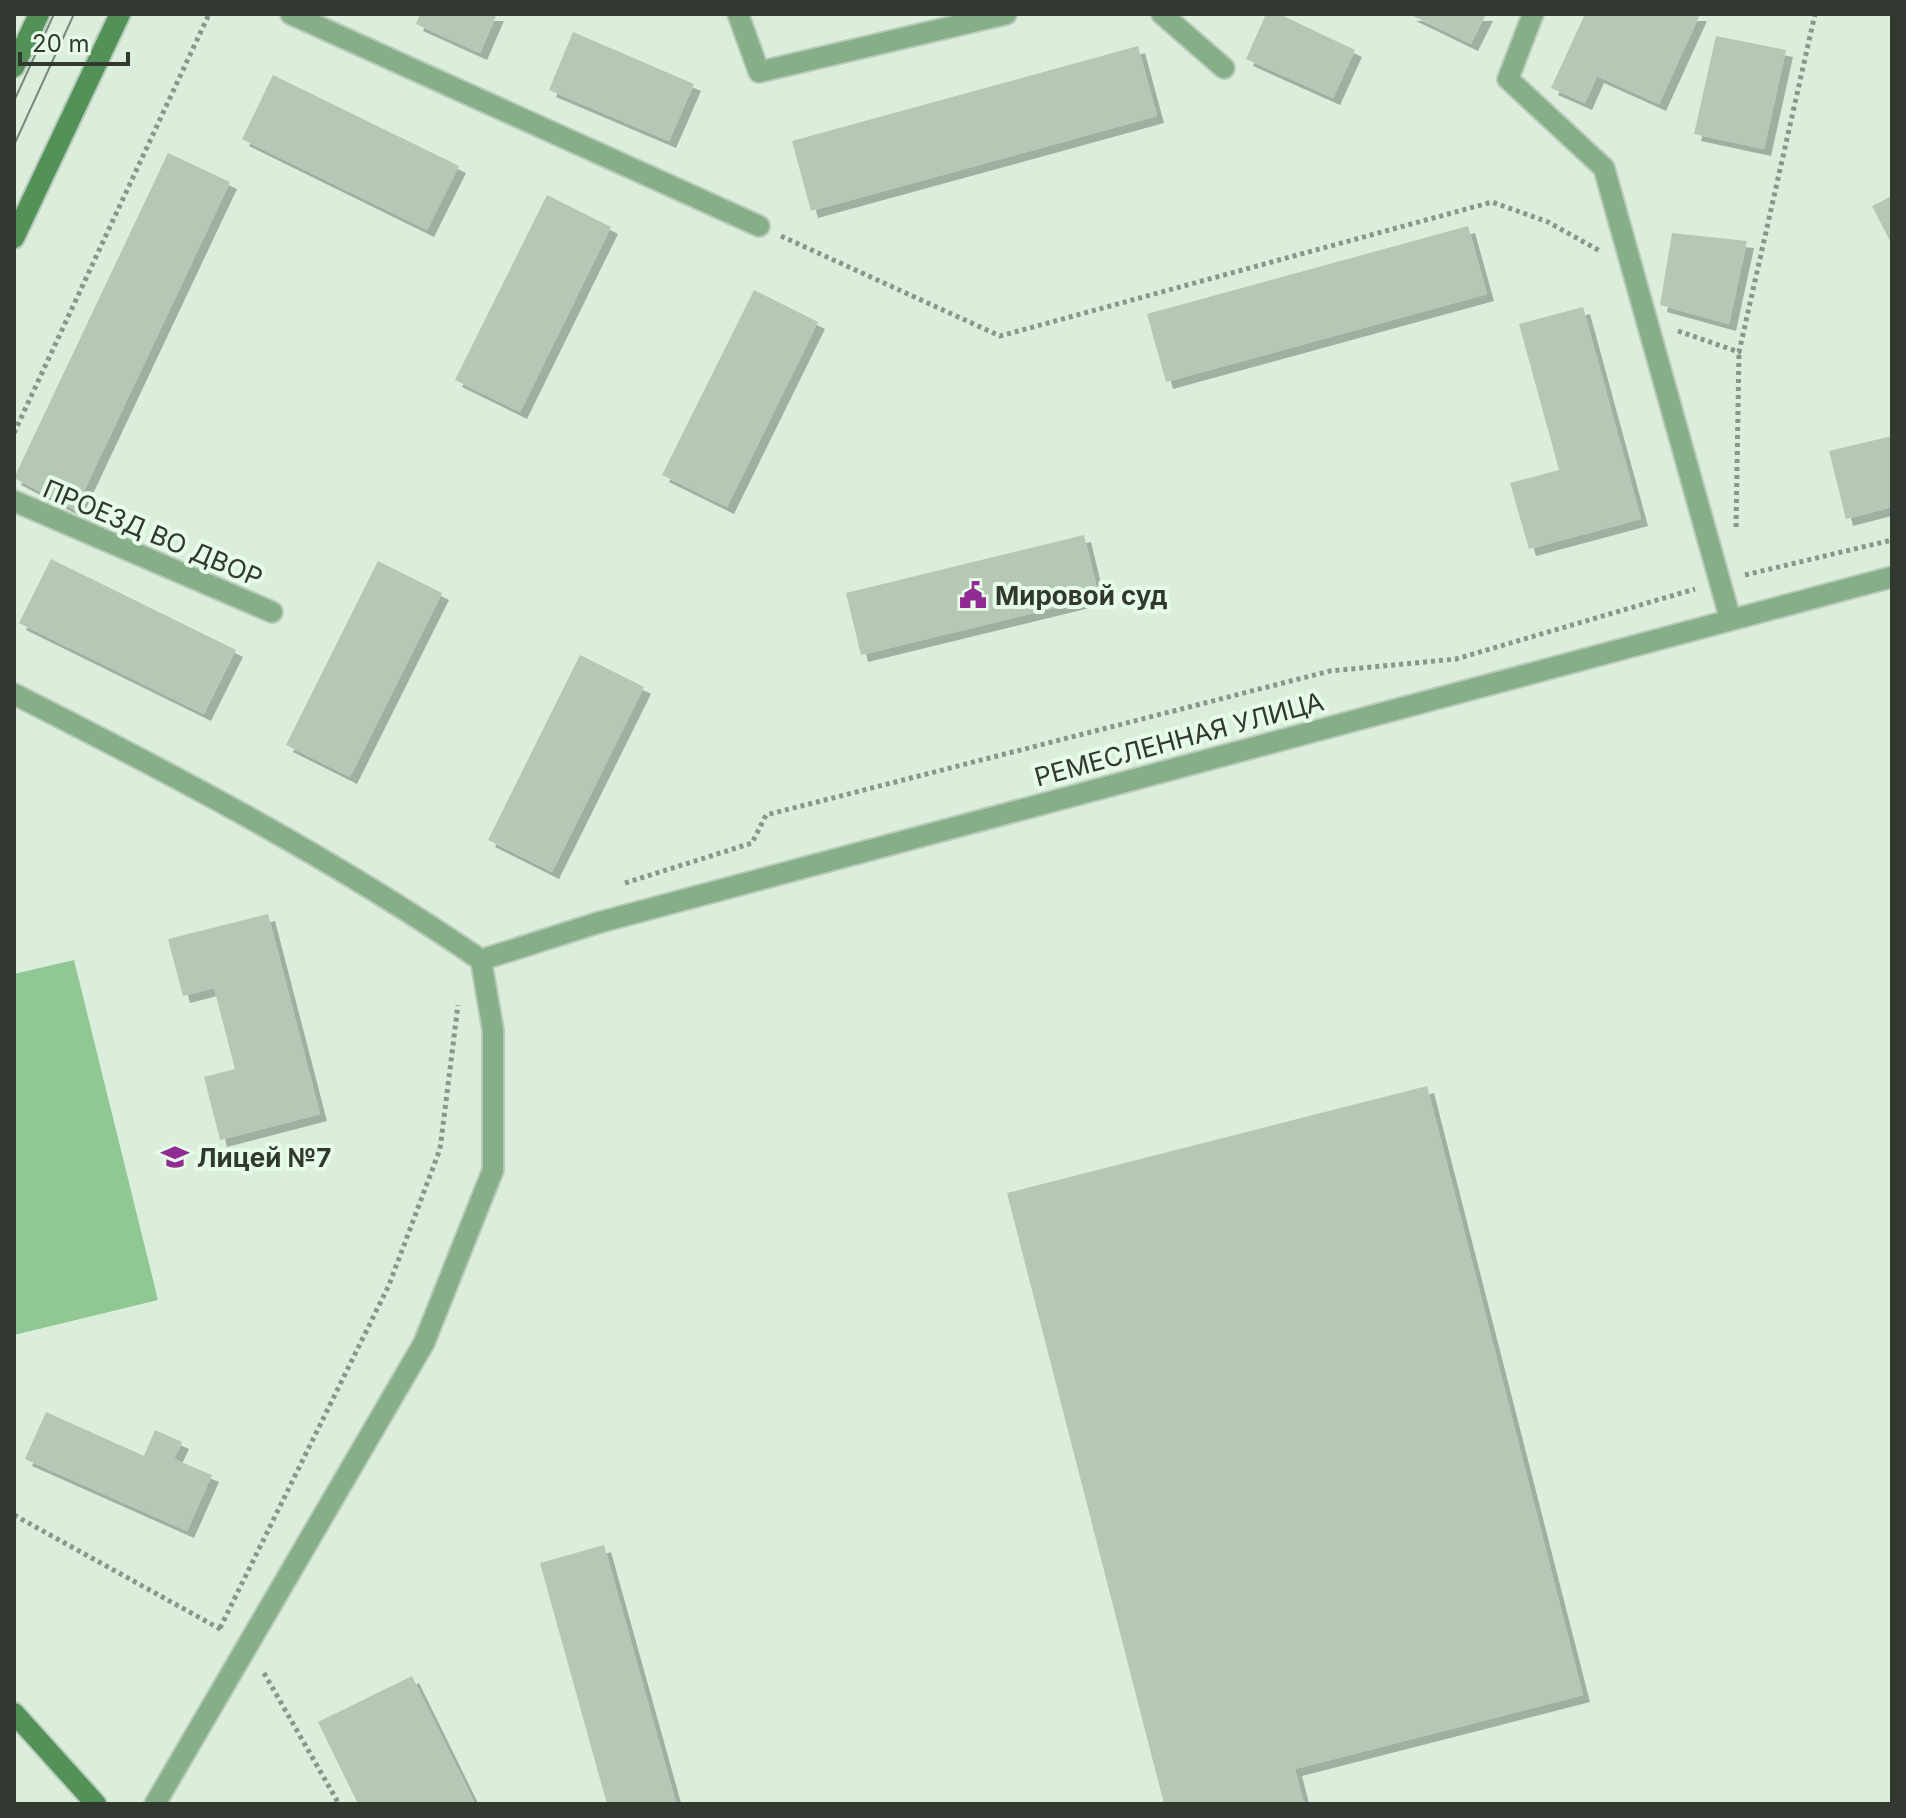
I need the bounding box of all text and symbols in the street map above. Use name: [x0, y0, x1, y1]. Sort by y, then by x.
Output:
scale bar: [20, 16, 128, 66]
text: 20 m: [32, 29, 90, 58]
street label: ПРОЕЗД ВО ДВОР: [39, 473, 267, 593]
public building icon: Мировой суд: [958, 580, 988, 610]
place label: Мировой суд: [995, 580, 1168, 611]
street label: РЕМЕСЛЕННАЯ УЛИЦА: [1031, 685, 1327, 793]
school or university icon: Лицей №7: [160, 1142, 190, 1172]
place label: Лицей №7: [197, 1142, 331, 1173]

